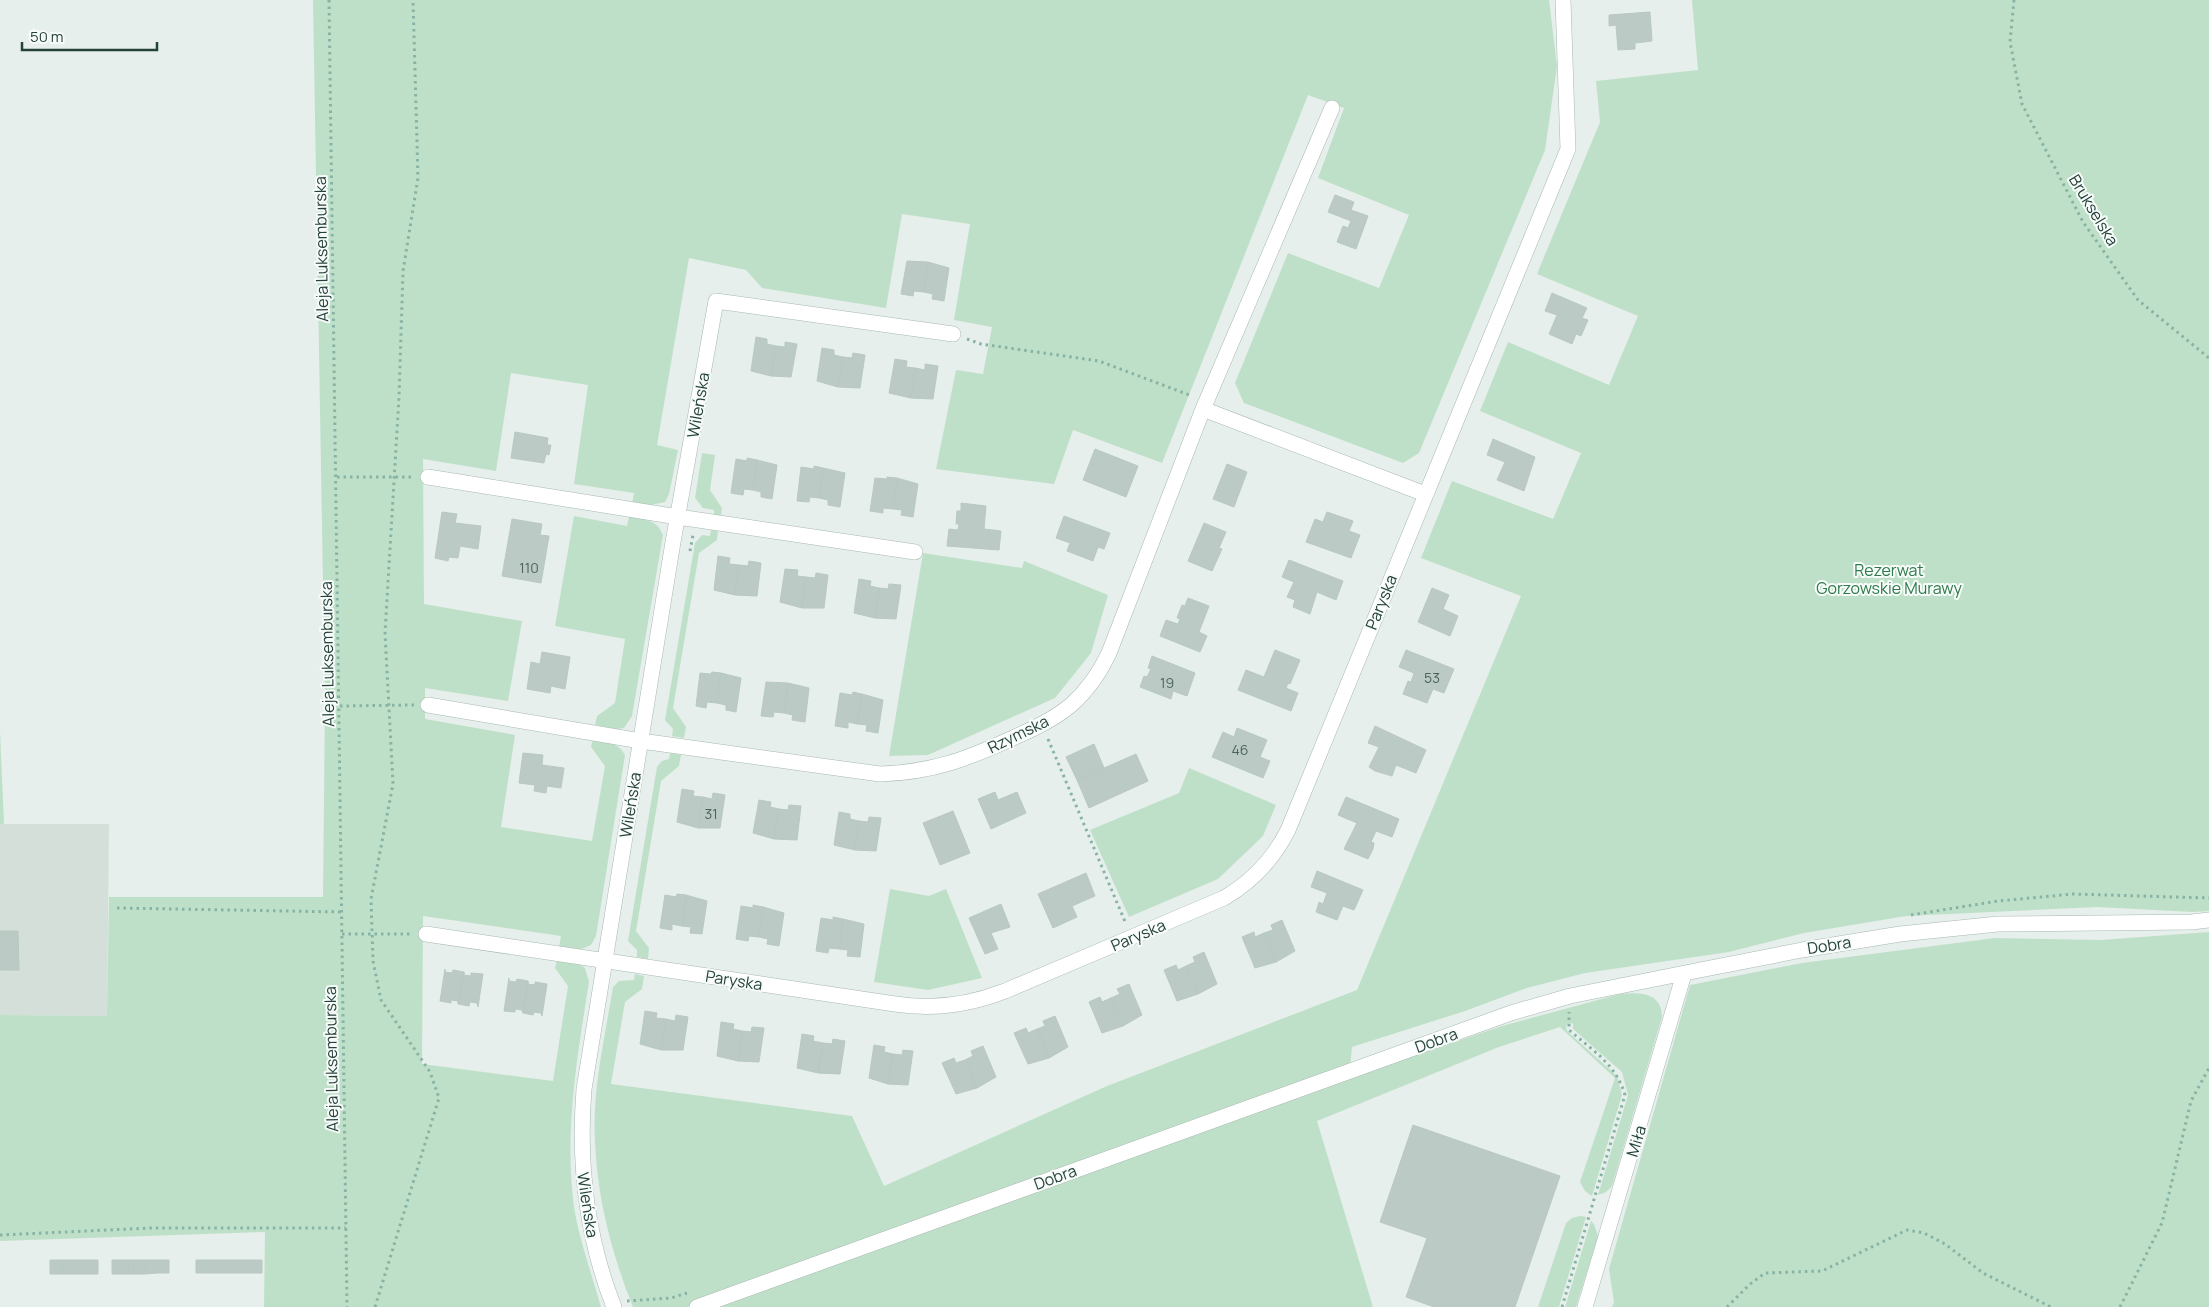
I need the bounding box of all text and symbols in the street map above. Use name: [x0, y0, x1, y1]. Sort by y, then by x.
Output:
scale bar: [22, 20, 158, 52]
text: 50 m: [30, 26, 64, 47]
street label: Brukselska: [2064, 170, 2124, 250]
street label: Aleja Luksemburska: [309, 176, 333, 322]
street label: Wileńska: [681, 370, 715, 440]
house number: 110: [519, 558, 539, 577]
park label: Rezerwat Gorzowskie Murawy: [1816, 559, 1962, 599]
street label: Paryska: [1360, 571, 1402, 633]
street label: Aleja Luksemburska: [315, 581, 339, 727]
house number: 53: [1424, 668, 1440, 687]
house number: 19: [1160, 673, 1174, 692]
street label: Rzymska: [984, 710, 1052, 758]
house number: 46: [1232, 740, 1248, 759]
street label: Wileńska: [614, 771, 646, 839]
house number: 31: [704, 804, 718, 823]
street label: Paryska: [1107, 914, 1169, 956]
street label: Dobra: [1806, 931, 1852, 959]
street label: Paryska: [704, 965, 764, 995]
street label: Aleja Luksemburska: [319, 986, 343, 1132]
street label: Dobra: [1412, 1022, 1460, 1058]
street label: Miła: [1621, 1123, 1651, 1159]
street label: Dobra: [1031, 1159, 1079, 1195]
street label: Wileńska: [572, 1171, 604, 1239]

